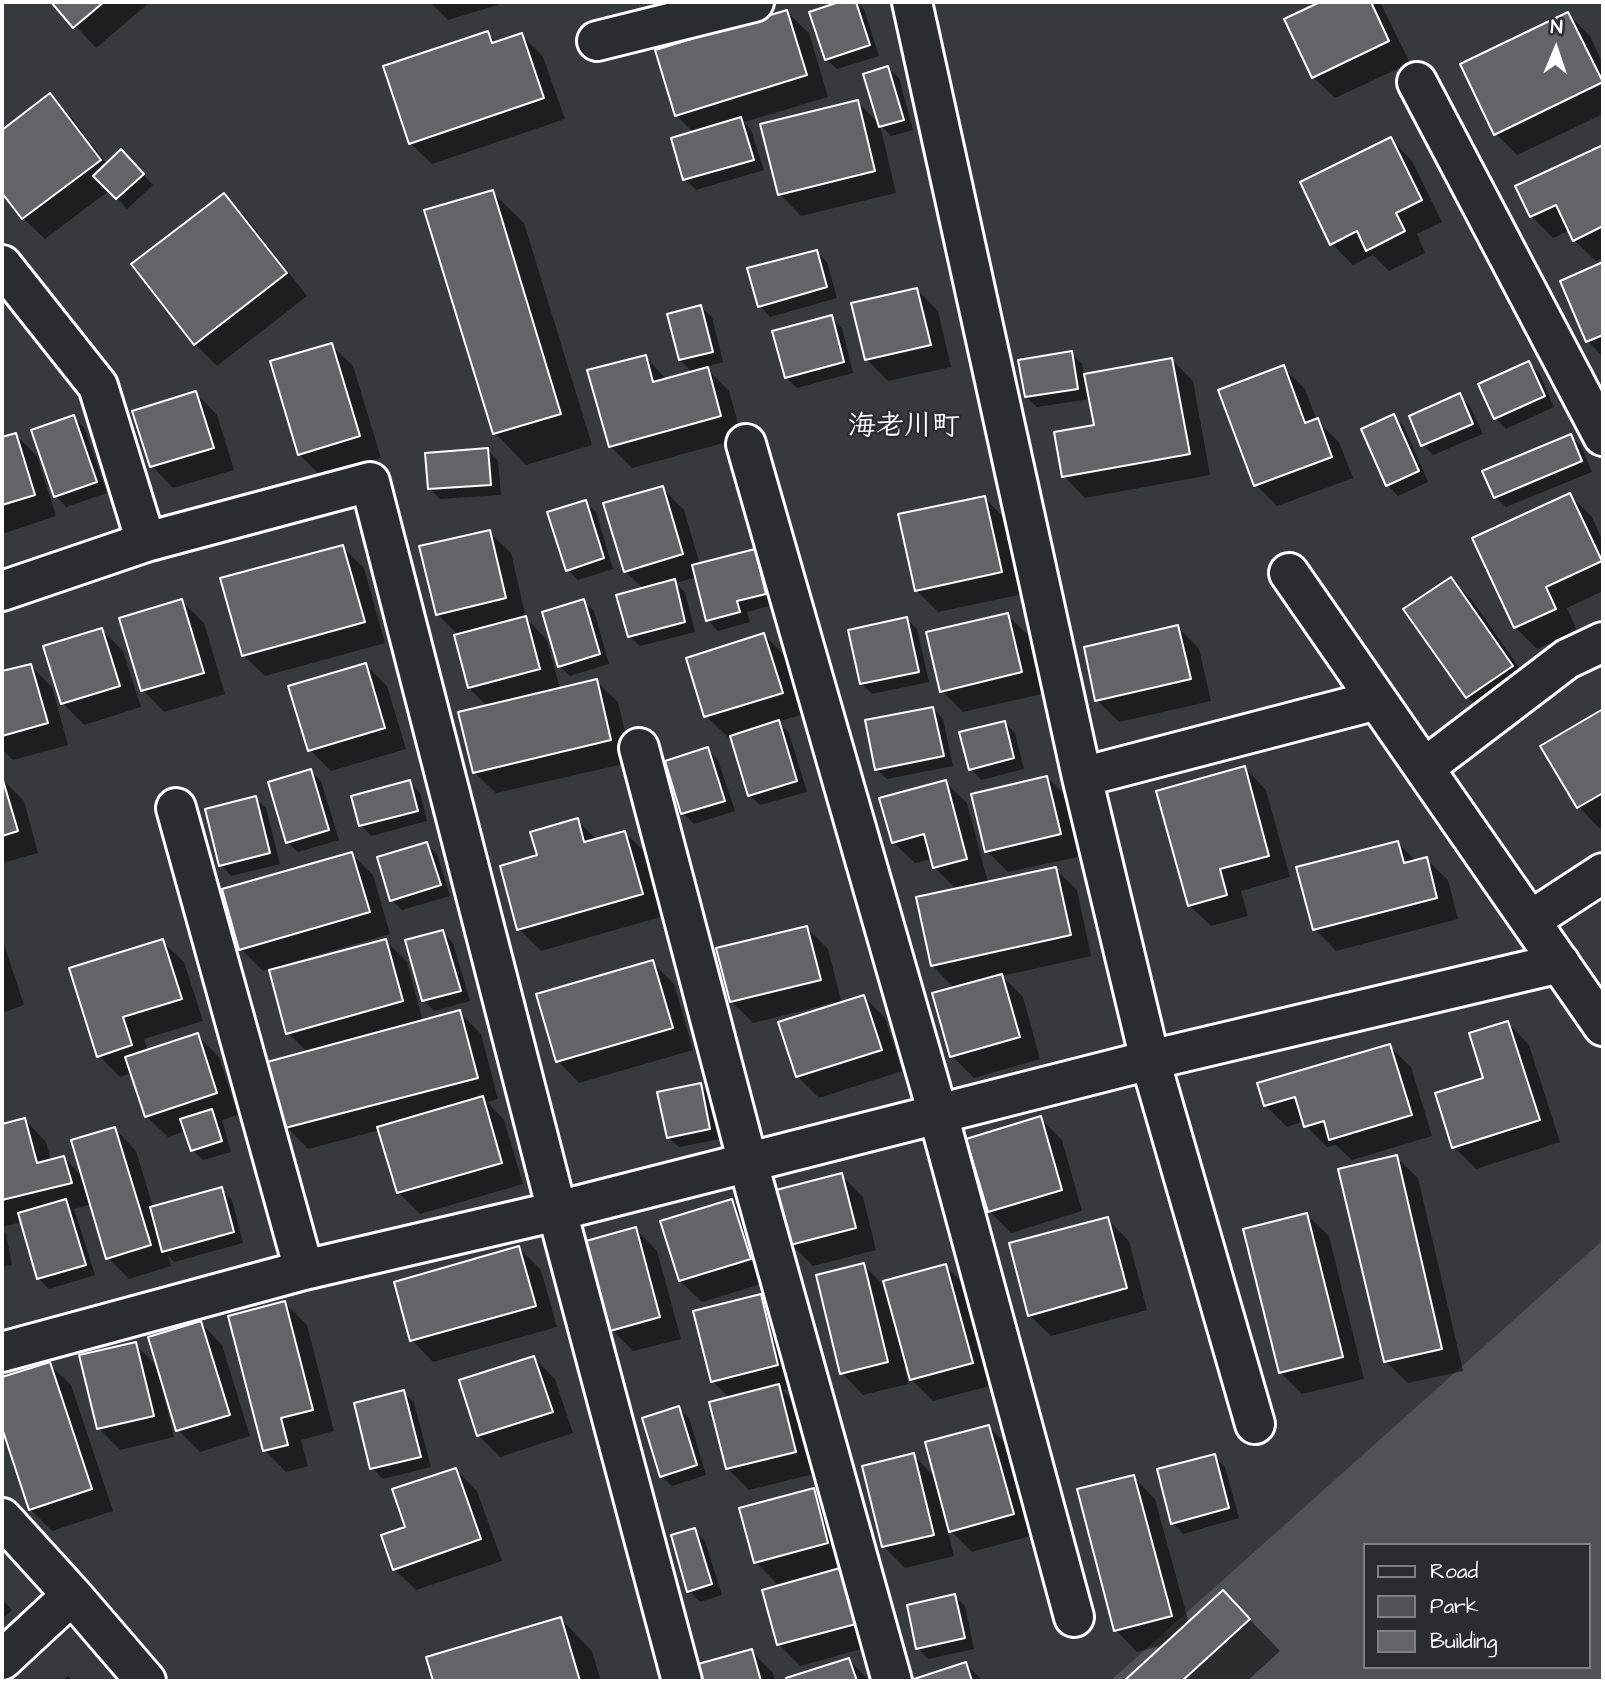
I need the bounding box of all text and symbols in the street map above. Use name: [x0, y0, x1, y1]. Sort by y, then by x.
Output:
north arrow: [1521, 14, 1591, 84]
text: N: [1550, 14, 1563, 41]
district label: 海老川町: [848, 411, 960, 445]
legend: [1364, 1543, 1591, 1669]
text: Road: [1430, 1557, 1478, 1586]
text: Park: [1430, 1592, 1479, 1621]
text: Building: [1430, 1627, 1497, 1656]

